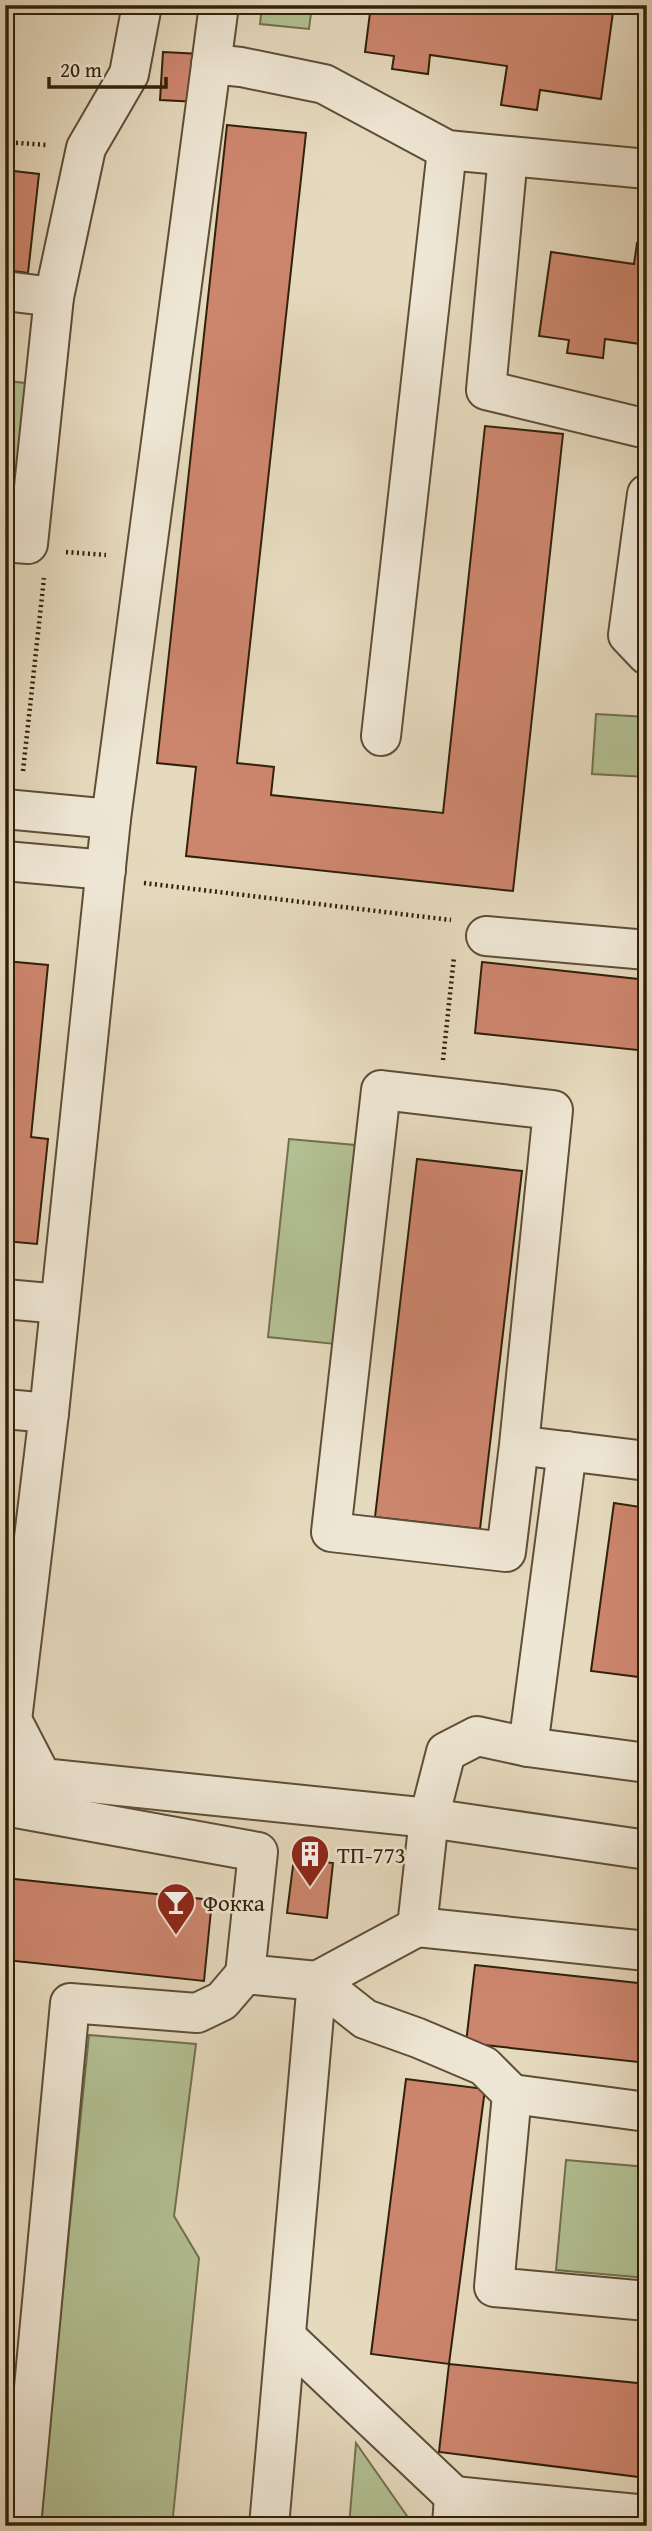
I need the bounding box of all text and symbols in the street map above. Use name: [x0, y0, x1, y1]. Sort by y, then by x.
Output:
scale bar: [49, 46, 166, 90]
text: 20 m: [60, 54, 102, 85]
building icon: ТП-773: [289, 1833, 331, 1888]
place label: ТП-773: [337, 1838, 406, 1871]
bar icon: Фокка: [155, 1881, 197, 1936]
place label: Фокка: [203, 1886, 265, 1919]

